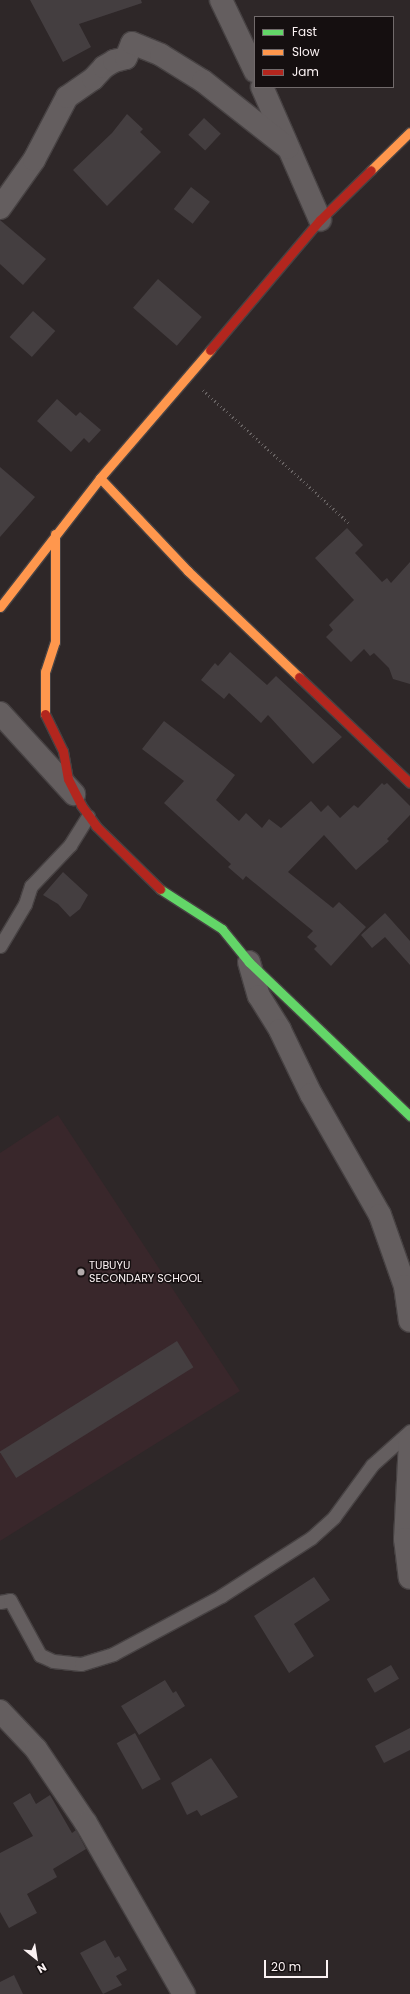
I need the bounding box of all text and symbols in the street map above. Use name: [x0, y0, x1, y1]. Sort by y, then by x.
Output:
legend: [254, 16, 394, 88]
text: Fast: [292, 23, 317, 40]
text: Slow: [292, 43, 320, 60]
text: Jam: [292, 63, 319, 80]
place label: TUBUYU SECONDARY SCHOOL: [89, 1259, 202, 1285]
marker: TUBUYU SECONDARY SCHOOL: [76, 1267, 86, 1277]
north arrow: [16, 1938, 56, 1978]
scale bar: [266, 1952, 330, 1978]
text: 20 m: [271, 1958, 301, 1975]
text: N: [34, 1959, 50, 1977]

